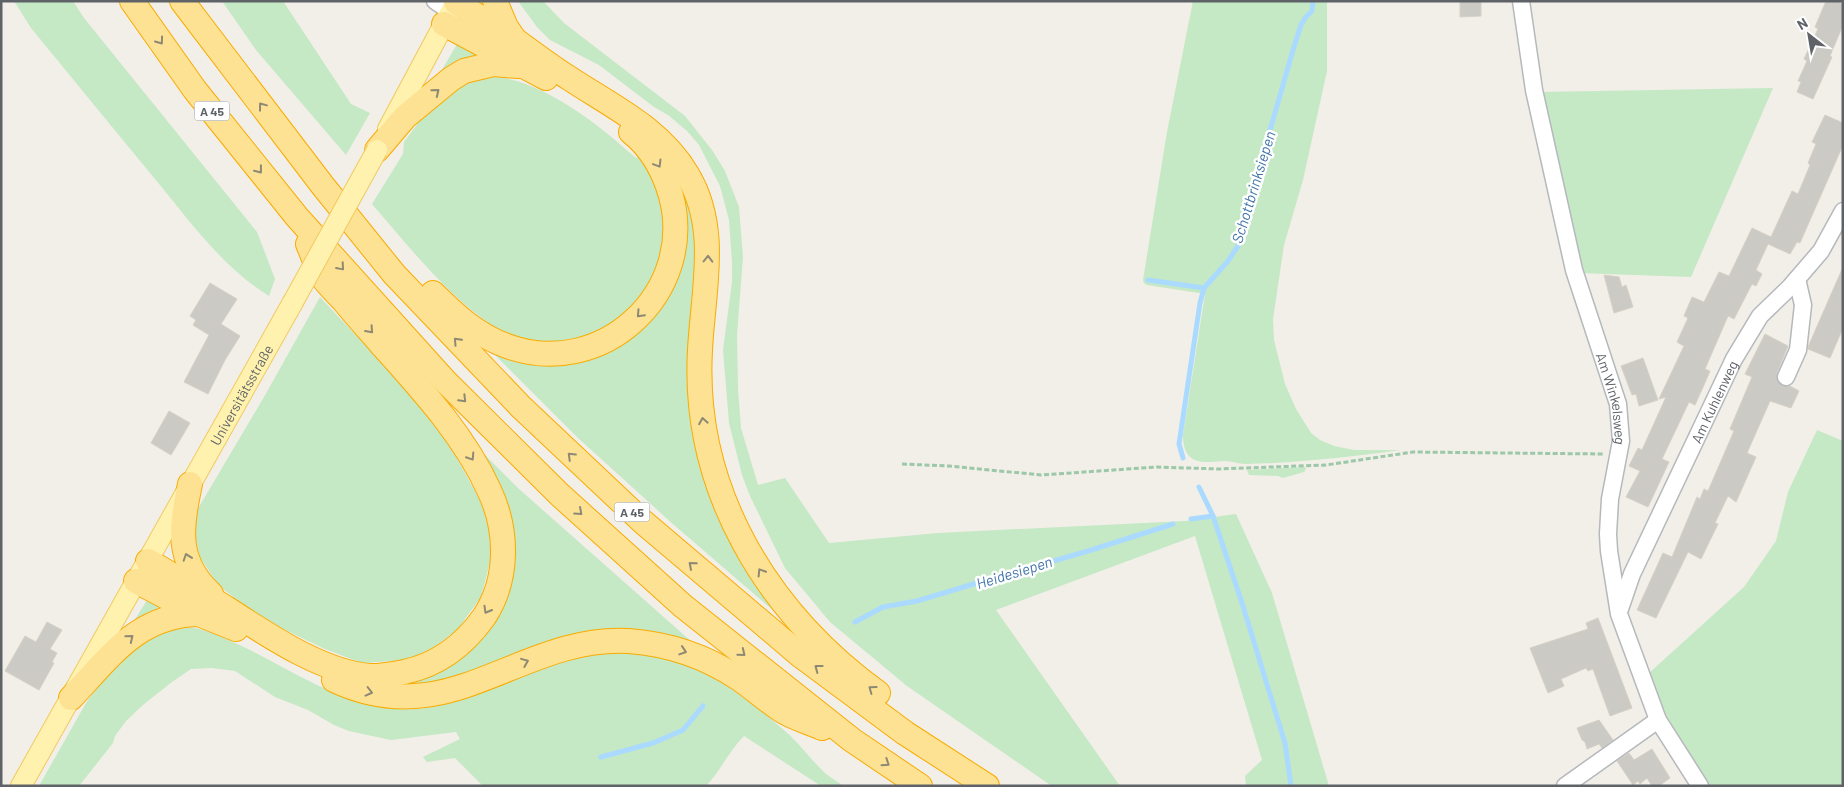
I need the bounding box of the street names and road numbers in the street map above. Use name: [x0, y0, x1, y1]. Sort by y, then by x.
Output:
road number: A 45: [194, 102, 230, 120]
street label: Universitätsstraße: [206, 341, 276, 448]
street label: Am Winkelsweg: [1593, 350, 1630, 446]
street label: Am Kuhlenweg: [1687, 357, 1741, 445]
road number: A 45: [614, 502, 650, 522]

